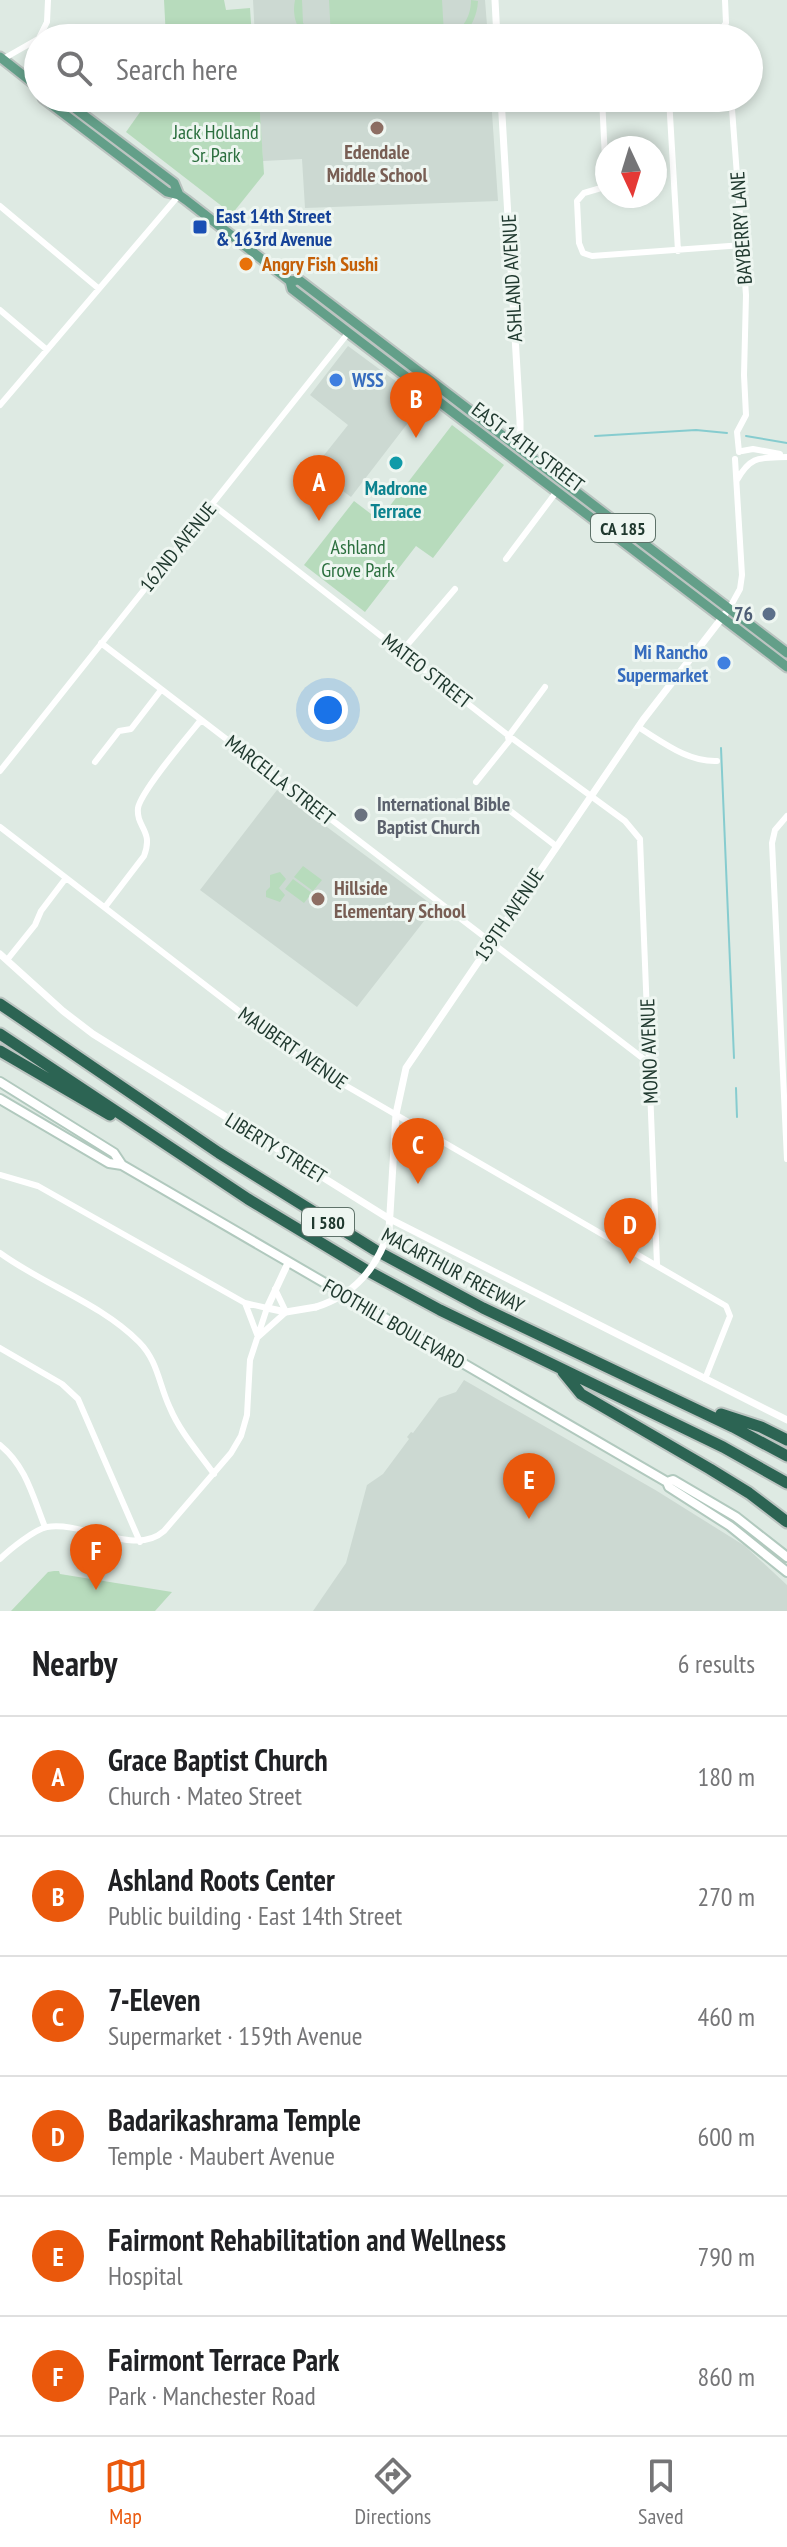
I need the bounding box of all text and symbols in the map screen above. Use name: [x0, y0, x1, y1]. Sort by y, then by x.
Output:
search box: [24, 24, 763, 112]
icon: search: [52, 46, 96, 90]
text: Search here: [116, 49, 238, 88]
park label: Jack Holland Sr. Park: [172, 119, 259, 168]
marker: Edendale Middle School: [368, 119, 386, 137]
north arrow: [595, 136, 667, 208]
place label: Edendale Middle School: [327, 139, 427, 188]
street label: BAYBERRY LANE: [724, 171, 758, 285]
place label: East 14th Street & 163rd Avenue: [216, 203, 332, 252]
street label: ASHLAND AVENUE: [496, 213, 528, 343]
marker: East 14th Street & 163rd Avenue: [191, 218, 209, 236]
place label: Angry Fish Sushi: [261, 251, 378, 277]
marker: Angry Fish Sushi: [237, 255, 255, 273]
place label: WSS: [351, 367, 384, 393]
marker: WSS: [327, 371, 345, 389]
pin: B: [390, 372, 442, 438]
street label: EAST 14TH STREET: [467, 396, 589, 498]
marker: Madrone Terrace: [387, 454, 405, 472]
pin: A: [293, 455, 345, 521]
place label: Madrone Terrace: [365, 475, 427, 524]
street label: 162ND AVENUE: [134, 497, 222, 597]
road number: CA 185: [591, 514, 655, 542]
park label: Ashland Grove Park: [321, 534, 395, 583]
place label: 76: [734, 601, 753, 627]
marker: 76: [760, 605, 778, 623]
street label: MATEO STREET: [377, 628, 477, 714]
place label: Mi Rancho Supermarket: [617, 639, 708, 688]
marker: Mi Rancho Supermarket: [715, 654, 733, 672]
your location: [308, 690, 348, 730]
street label: MARCELLA STREET: [220, 729, 340, 831]
place label: International Bible Baptist Church: [377, 791, 510, 840]
marker: International Bible Baptist Church: [352, 806, 370, 824]
street label: 159TH AVENUE: [468, 864, 550, 966]
place label: Hillside Elementary School: [334, 875, 466, 924]
marker: Hillside Elementary School: [309, 890, 327, 908]
street label: MONO AVENUE: [634, 998, 664, 1104]
street label: MAUBERT AVENUE: [233, 1001, 353, 1095]
street label: LIBERTY STREET: [221, 1107, 331, 1189]
pin: C: [392, 1118, 444, 1184]
pin: D: [604, 1198, 656, 1264]
road number: I 580: [302, 1208, 354, 1236]
street label: MACARTHUR FREEWAY: [377, 1221, 529, 1319]
street label: FOOTHILL BOULEVARD: [318, 1273, 470, 1375]
pin: E: [503, 1453, 555, 1519]
pin: F: [70, 1524, 122, 1590]
text: Nearby: [32, 1641, 117, 1685]
text: 6 results: [678, 1647, 755, 1680]
text: Grace Baptist Church: [108, 1740, 328, 1779]
text: A: [51, 1760, 65, 1793]
text: 180 m: [697, 1760, 755, 1793]
text: Church · Mateo Street: [108, 1779, 302, 1812]
text: Ashland Roots Center: [108, 1860, 335, 1899]
text: B: [52, 1880, 64, 1913]
text: 270 m: [697, 1880, 755, 1913]
text: Public building · East 14th Street: [108, 1899, 402, 1932]
text: 7-Eleven: [108, 1980, 201, 2019]
text: C: [52, 2000, 64, 2033]
text: 460 m: [697, 2000, 755, 2033]
text: Supermarket · 159th Avenue: [108, 2019, 363, 2052]
text: Badarikashrama Temple: [108, 2100, 361, 2139]
text: D: [51, 2120, 65, 2153]
text: 600 m: [697, 2120, 755, 2153]
text: Temple · Maubert Avenue: [108, 2139, 335, 2172]
text: Fairmont Rehabilitation and Wellness: [108, 2220, 506, 2259]
text: E: [52, 2240, 64, 2273]
text: 790 m: [697, 2240, 755, 2273]
text: Hospital: [108, 2259, 183, 2292]
text: Fairmont Terrace Park: [108, 2340, 339, 2379]
text: F: [53, 2360, 63, 2393]
text: 860 m: [697, 2360, 755, 2393]
text: Park · Manchester Road: [108, 2379, 316, 2412]
tab: Map: [104, 2454, 148, 2530]
tab: Directions: [355, 2454, 431, 2530]
tab: Saved: [638, 2454, 683, 2530]

